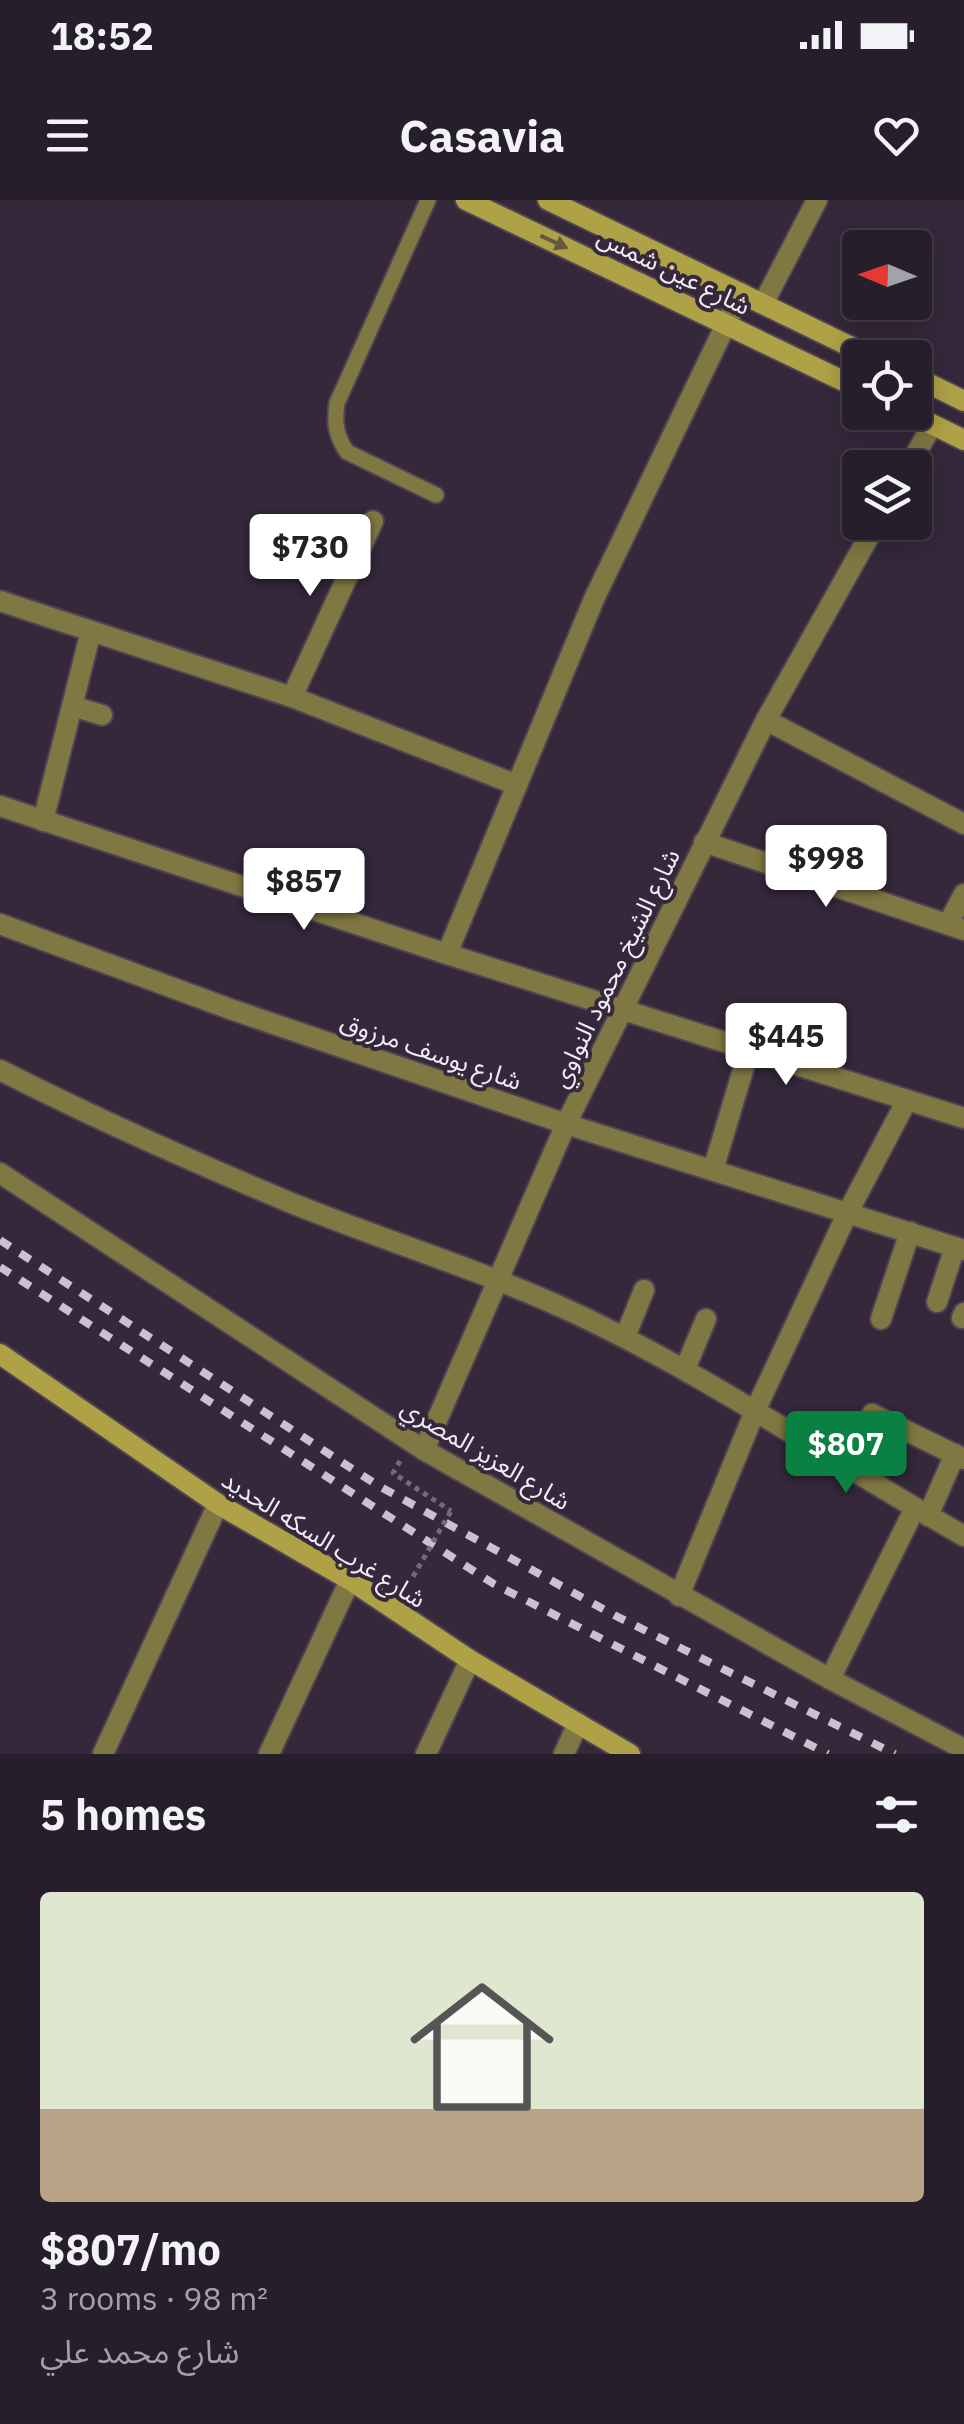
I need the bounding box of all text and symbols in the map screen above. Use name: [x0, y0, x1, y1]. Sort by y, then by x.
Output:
text: 18:52: [50, 11, 154, 60]
text: Casavia: [399, 106, 565, 164]
icon: menu: [40, 108, 95, 163]
icon: heart: [869, 108, 924, 163]
street label: شارع عين شمس: [591, 219, 756, 325]
north arrow: [842, 230, 932, 320]
map controls: [842, 230, 932, 540]
one-way arrow: [540, 233, 569, 250]
button: locate: [842, 340, 932, 430]
button: layers: [842, 450, 932, 540]
pin: $730: [251, 514, 369, 599]
text: $730: [272, 525, 348, 567]
pin: $998: [767, 825, 885, 910]
text: $998: [788, 836, 864, 878]
street label: شارع الشيخ محمود النواوي: [542, 843, 690, 1094]
pin: $857: [245, 848, 363, 933]
text: $857: [266, 859, 342, 901]
pin: $445: [727, 1003, 845, 1088]
street label: شارع يوسف مرزوق: [335, 1004, 526, 1100]
text: $445: [748, 1014, 824, 1056]
street label: شارع العزيز المصري: [393, 1390, 577, 1520]
pin: $807: [787, 1411, 905, 1496]
text: $807: [808, 1422, 884, 1464]
street label: شارع غرب السكه الحديد: [214, 1462, 433, 1617]
text: 5 homes: [40, 1787, 206, 1842]
icon: filters: [869, 1787, 924, 1842]
icon: home: [392, 1957, 572, 2137]
text: $807/mo: [40, 2222, 221, 2277]
text: 3 rooms · 98 m²: [40, 2277, 268, 2319]
text: شارع محمد علي: [40, 2330, 239, 2372]

